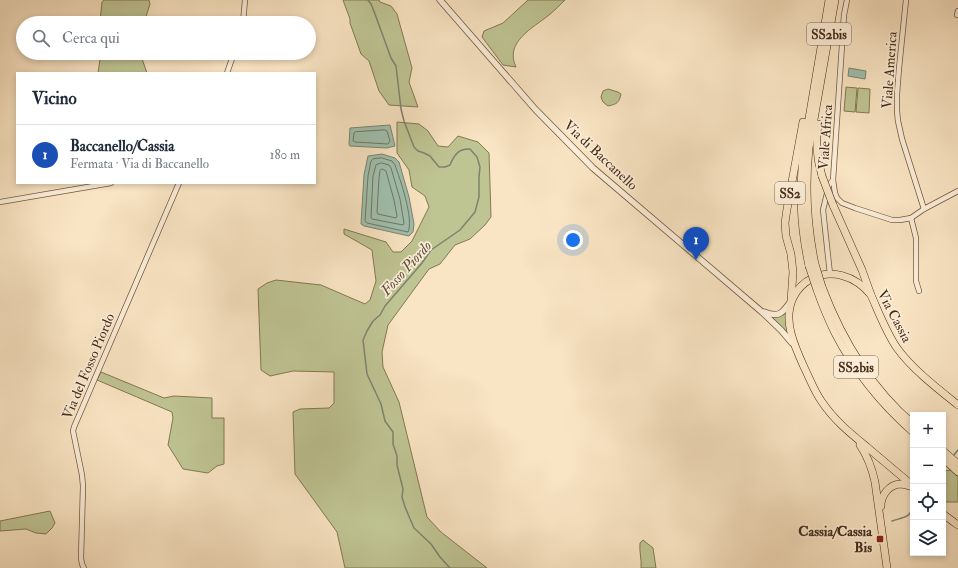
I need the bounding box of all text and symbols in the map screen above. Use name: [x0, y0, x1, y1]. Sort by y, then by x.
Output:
search box: [16, 16, 316, 60]
road number: SS2bis: [807, 23, 851, 45]
icon: search: [30, 27, 52, 49]
text: Cerca qui: [62, 29, 120, 48]
street label: Viale America: [878, 31, 901, 109]
text: Vicino: [32, 88, 77, 109]
street label: Viale Africa: [815, 104, 836, 170]
street label: Via di Baccanello: [560, 117, 641, 194]
text: Baccanello/Cassia: [70, 137, 175, 156]
text: 1: [43, 147, 47, 163]
text: 180 m: [270, 147, 300, 163]
text: Fermata · Via di Baccanello: [70, 156, 209, 172]
road number: SS2: [775, 182, 805, 204]
pin: 1: [683, 227, 709, 260]
your location: [563, 230, 583, 250]
water label: Fosso Piordo: [376, 237, 436, 300]
street label: Via Cassia: [874, 287, 916, 346]
street label: Via del Fosso Piordo: [58, 310, 119, 422]
road number: SS2bis: [834, 356, 878, 378]
map controls: [910, 412, 946, 556]
button: +: [910, 412, 946, 448]
button: −: [910, 448, 946, 484]
button: locate: [910, 484, 946, 520]
button: layers: [910, 520, 946, 556]
place label: Cassia/Cassia Bis: [798, 523, 873, 556]
marker: Cassia/Cassia Bis: [875, 534, 885, 544]

